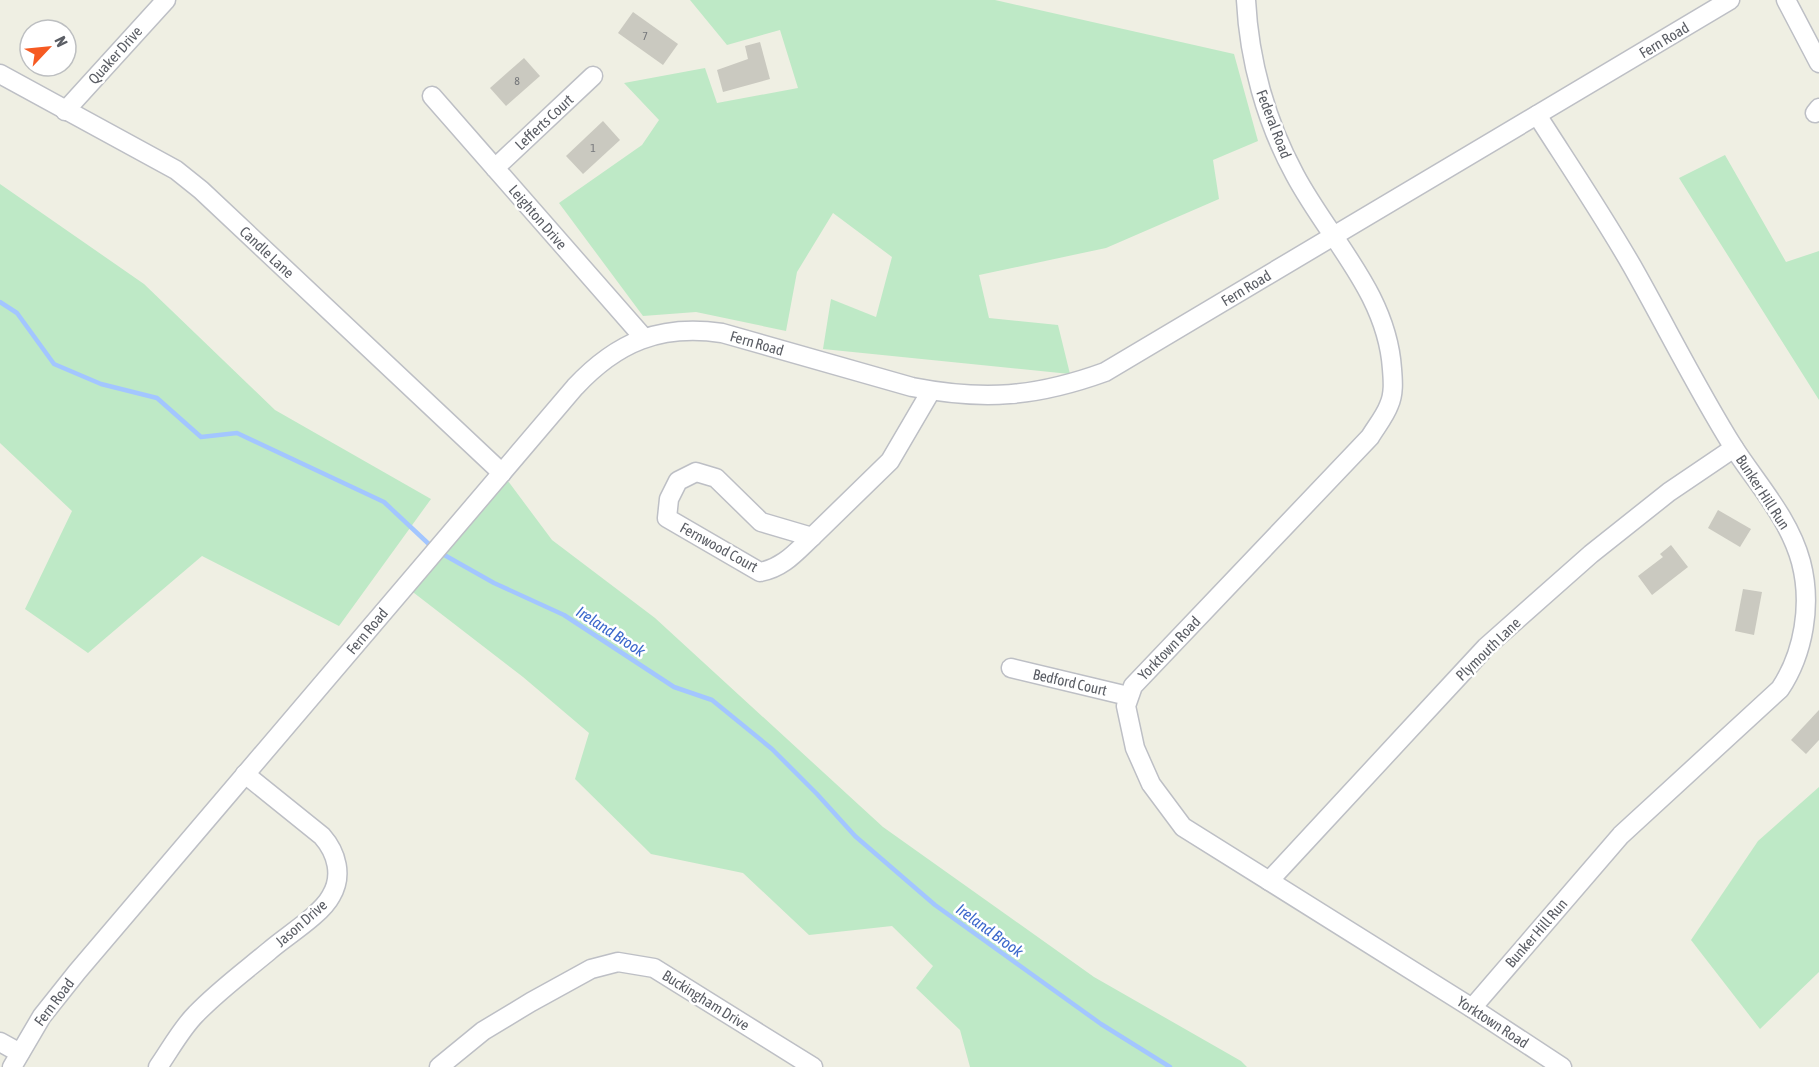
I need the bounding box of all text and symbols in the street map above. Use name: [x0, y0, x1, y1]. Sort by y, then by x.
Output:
north arrow: [18, 18, 78, 78]
street label: Fern Road: [1636, 19, 1692, 61]
street label: Quaker Drive: [85, 23, 145, 87]
house number: 7: [642, 29, 648, 43]
text: N: [51, 33, 72, 50]
house number: 8: [514, 74, 520, 88]
street label: Federal Road: [1253, 87, 1295, 161]
street label: Lefferts Court: [511, 91, 577, 153]
house number: 1: [590, 141, 596, 155]
street label: Leighton Drive: [506, 181, 571, 253]
street label: Candle Lane: [236, 223, 298, 281]
street label: Fern Road: [1218, 267, 1274, 309]
street label: Fern Road: [728, 327, 786, 359]
street label: Bunker Hill Run: [1733, 452, 1793, 532]
street label: Fernwood Court: [677, 519, 761, 575]
water label: Ireland Brook: [573, 602, 650, 660]
street label: Fern Road: [343, 604, 391, 658]
street label: Yorktown Road: [1134, 613, 1204, 683]
street label: Plymouth Lane: [1452, 614, 1524, 684]
street label: Bedford Court: [1031, 665, 1109, 699]
street label: Bunker Hill Run: [1502, 895, 1570, 971]
street label: Jason Drive: [272, 896, 330, 950]
water label: Ireland Brook: [953, 900, 1028, 961]
street label: Buckingham Drive: [659, 966, 753, 1034]
street label: Fern Road: [31, 975, 77, 1029]
street label: Yorktown Road: [1454, 993, 1532, 1051]

